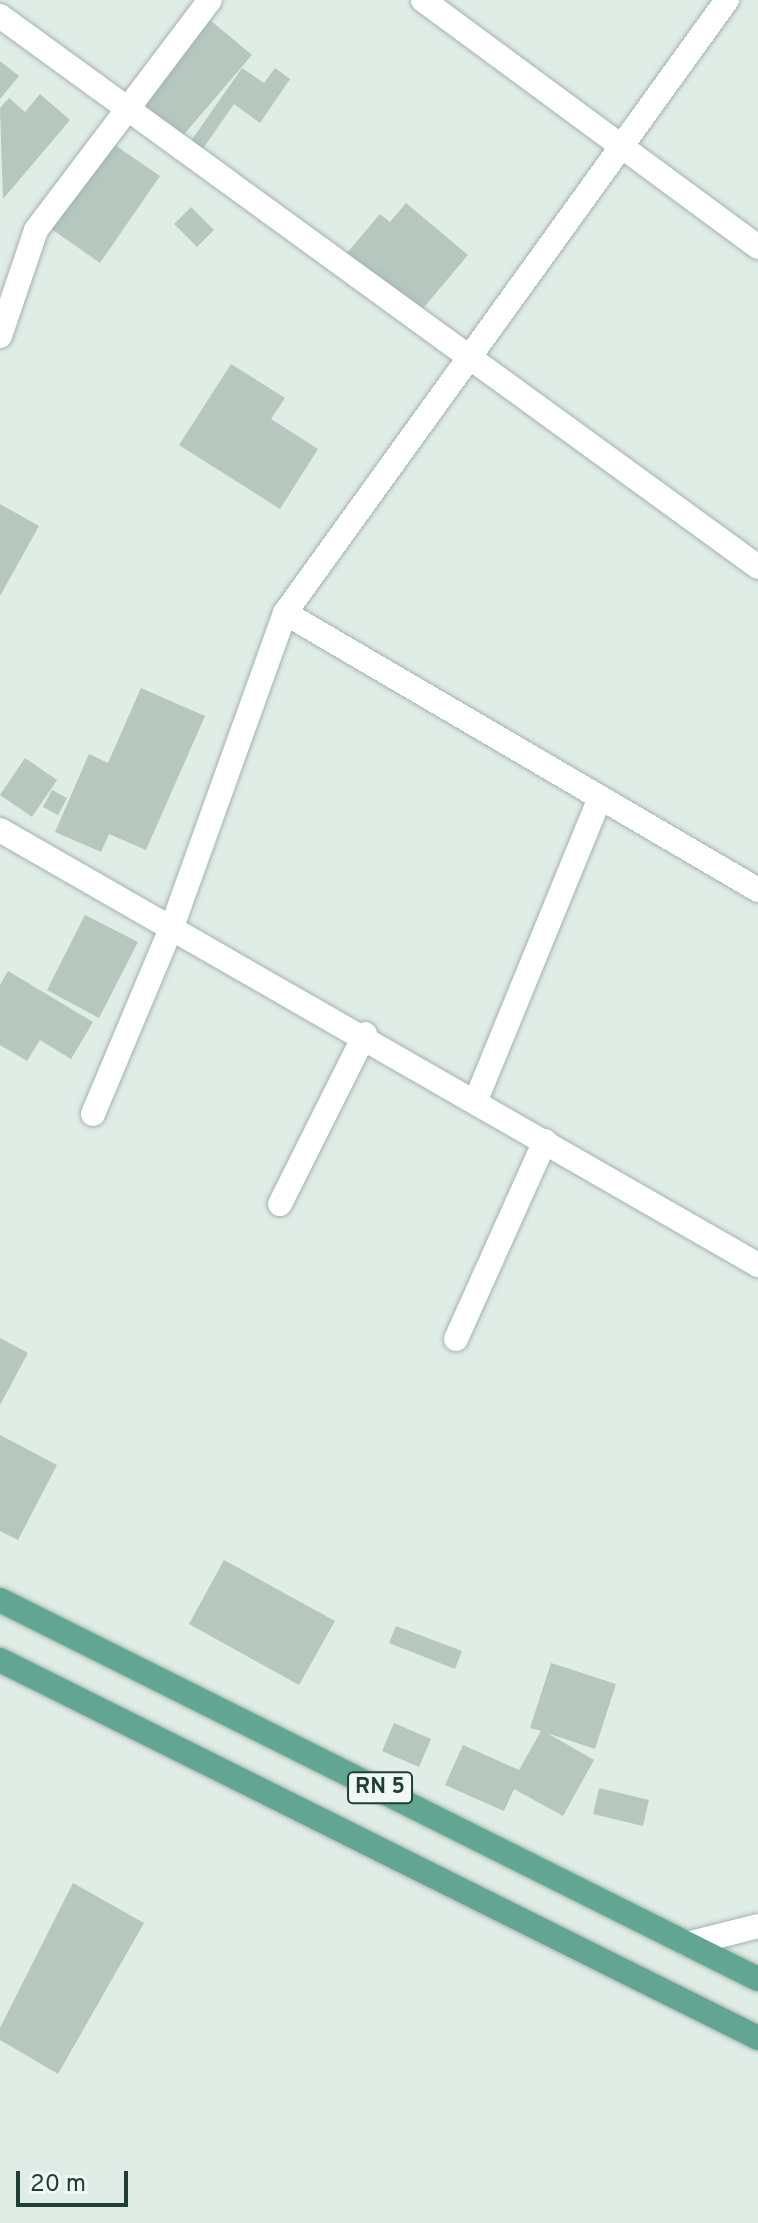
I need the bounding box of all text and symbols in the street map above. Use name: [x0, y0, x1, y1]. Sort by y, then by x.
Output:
road number: RN 5: [346, 1770, 414, 1806]
scale bar: [20, 2155, 132, 2205]
text: 20 m: [30, 2170, 86, 2200]

